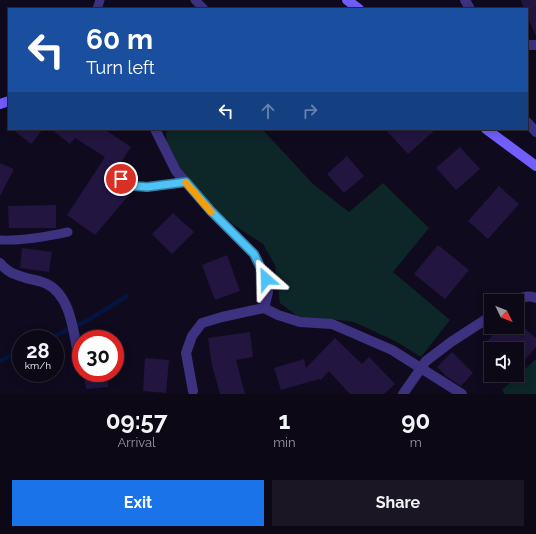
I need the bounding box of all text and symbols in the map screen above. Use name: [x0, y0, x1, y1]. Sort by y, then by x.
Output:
text: 60 m: [86, 23, 153, 56]
icon: left: [20, 24, 72, 76]
text: Turn left: [86, 57, 155, 78]
icon: left: [215, 100, 237, 122]
icon: ahead: [257, 100, 279, 122]
icon: right: [299, 100, 321, 122]
pin: [104, 162, 138, 196]
icon: arrive: [110, 168, 132, 190]
position arrow: [245, 258, 287, 300]
north arrow: [484, 294, 524, 334]
map controls: [484, 294, 524, 382]
speed limit sign: 30: [72, 330, 124, 382]
text: 28: [26, 339, 50, 363]
button: sound: [484, 342, 524, 382]
text: km/h: [25, 360, 51, 371]
text: 09:57: [106, 406, 167, 435]
text: 1: [278, 406, 290, 435]
text: 90: [401, 406, 430, 435]
text: Arrival: [118, 435, 156, 450]
text: min: [273, 435, 296, 450]
text: m: [410, 435, 422, 450]
button: Exit: [12, 480, 264, 526]
button: Share: [272, 480, 524, 526]

